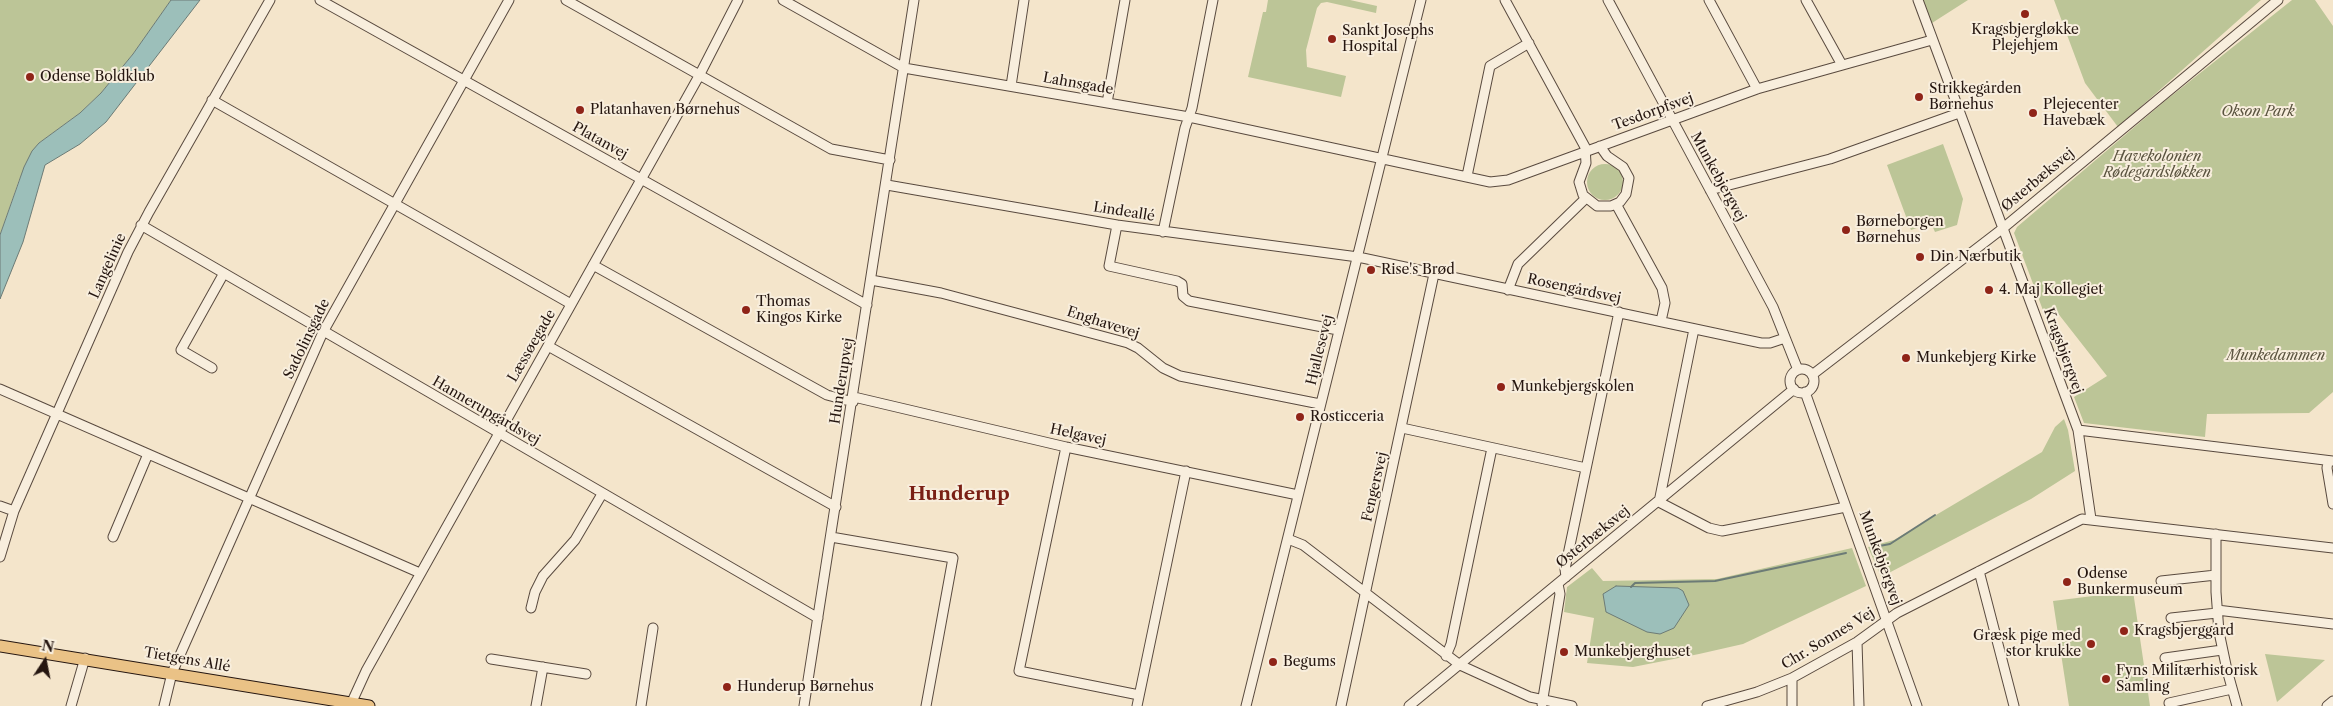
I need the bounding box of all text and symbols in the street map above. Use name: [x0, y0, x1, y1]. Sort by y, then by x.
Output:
marker: Kragsbjergløkke Plejehjem: [2019, 8, 2031, 20]
place label: Kragsbjergløkke Plejehjem: [1971, 22, 2079, 54]
place label: Sankt Josephs Hospital: [1342, 23, 1434, 56]
marker: Sankt Josephs Hospital: [1326, 33, 1338, 45]
place label: Odense Boldklub: [40, 69, 155, 85]
street label: Lahnsgade: [1041, 70, 1115, 98]
marker: Odense Boldklub: [24, 71, 36, 83]
place label: Strikkegården Børnehus: [1929, 81, 2022, 114]
street label: Tesdorpfsvej: [1610, 90, 1696, 134]
marker: Strikkegården Børnehus: [1913, 91, 1925, 103]
place label: Plejecenter Havebæk: [2043, 97, 2119, 130]
place label: Platanhaven Børnehus: [590, 102, 740, 118]
marker: Platanhaven Børnehus: [574, 104, 586, 116]
park label: Okson Park: [2221, 104, 2295, 120]
marker: Plejecenter Havebæk: [2027, 107, 2039, 119]
street label: Platanvej: [569, 119, 631, 163]
street label: Munkebjergvej: [1687, 130, 1749, 224]
street label: Østerbæksvej: [1998, 145, 2078, 215]
park label: Havekolonien Rødegårdsløkken: [2103, 149, 2211, 182]
street label: Lindeallé: [1092, 199, 1156, 225]
place label: Børneborgen Børnehus: [1856, 214, 1944, 246]
marker: Børneborgen Børnehus: [1840, 224, 1852, 236]
street label: Langelinie: [86, 231, 130, 301]
place label: Din Nærbutik: [1930, 249, 2021, 265]
marker: Din Nærbutik: [1914, 251, 1926, 263]
place label: Rise's Brød: [1381, 262, 1455, 278]
marker: Rise's Brød: [1365, 264, 1377, 276]
street label: Rosengårdsvej: [1526, 271, 1622, 307]
place label: 4. Maj Kollegiet: [1999, 282, 2103, 298]
marker: 4. Maj Kollegiet: [1983, 284, 1995, 296]
place label: Thomas Kingos Kirke: [756, 294, 842, 326]
street label: Sadolinsgade: [280, 296, 334, 382]
street label: Enghavevej: [1065, 303, 1141, 343]
marker: Thomas Kingos Kirke: [740, 304, 752, 316]
street label: Kragsbjergvej: [2040, 306, 2086, 396]
street label: Læssøegade: [505, 307, 559, 385]
street label: Hjallesevej: [1303, 313, 1337, 387]
street label: Hunderupvej: [827, 337, 857, 425]
park label: Munkedammen: [2227, 348, 2325, 364]
place label: Munkebjerg Kirke: [1916, 350, 2036, 366]
marker: Munkebjerg Kirke: [1900, 352, 1912, 364]
street label: Hannerupgårdsvej: [429, 373, 543, 449]
place label: Munkebjergskolen: [1511, 379, 1634, 395]
marker: Munkebjergskolen: [1495, 381, 1507, 393]
place label: Rosticceria: [1310, 409, 1384, 425]
marker: Rosticceria: [1294, 411, 1306, 423]
street label: Helgavej: [1048, 421, 1108, 449]
street label: Fengersvej: [1359, 450, 1391, 524]
district label: Hunderup: [908, 484, 1010, 506]
street label: Østerbæksvej: [1553, 502, 1633, 572]
street label: Munkebjergvej: [1855, 509, 1905, 607]
place label: Odense Bunkermuseum: [2077, 566, 2183, 598]
marker: Odense Bunkermuseum: [2061, 576, 2073, 588]
street label: Chr. Sonnes Vej: [1778, 605, 1878, 673]
place label: Kragsbjerggård: [2134, 623, 2234, 639]
marker: Kragsbjerggård: [2118, 625, 2130, 637]
place label: Græsk pige med stor krukke: [1973, 628, 2081, 660]
north arrow: [20, 636, 70, 686]
text: N: [40, 636, 56, 656]
marker: Græsk pige med stor krukke: [2085, 638, 2097, 650]
street label: Tietgens Allé: [142, 644, 232, 676]
place label: Munkebjerghuset: [1574, 644, 1690, 660]
marker: Munkebjerghuset: [1558, 646, 1570, 658]
place label: Begums: [1283, 654, 1336, 670]
marker: Begums: [1267, 656, 1279, 668]
place label: Fyns Militærhistorisk Samling: [2116, 663, 2258, 696]
marker: Fyns Militærhistorisk Samling: [2100, 673, 2112, 685]
place label: Hunderup Børnehus: [737, 679, 874, 695]
marker: Hunderup Børnehus: [721, 681, 733, 693]

